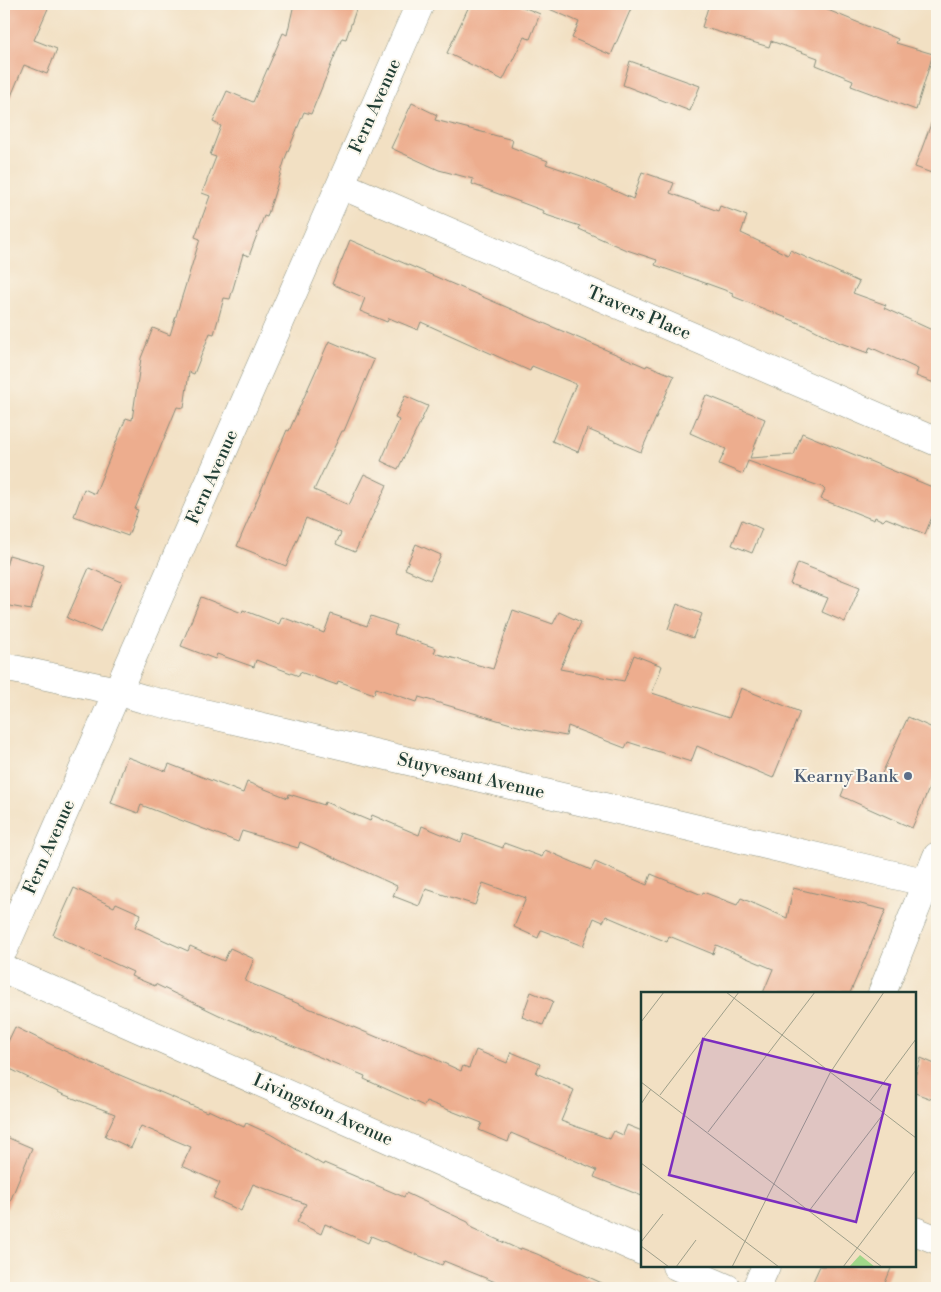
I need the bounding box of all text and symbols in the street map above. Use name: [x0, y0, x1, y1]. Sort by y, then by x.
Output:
street label: Fern Avenue: [344, 55, 406, 157]
street label: Travers Place: [584, 281, 694, 345]
street label: Fern Avenue: [181, 426, 243, 528]
street label: Stuyvesant Avenue: [395, 748, 547, 804]
place label: Kearny Bank: [794, 765, 900, 788]
marker: Kearny Bank: [902, 770, 914, 782]
street label: Fern Avenue: [18, 796, 80, 898]
inset map: [641, 992, 916, 1267]
street label: Livingston Avenue: [249, 1069, 397, 1151]

